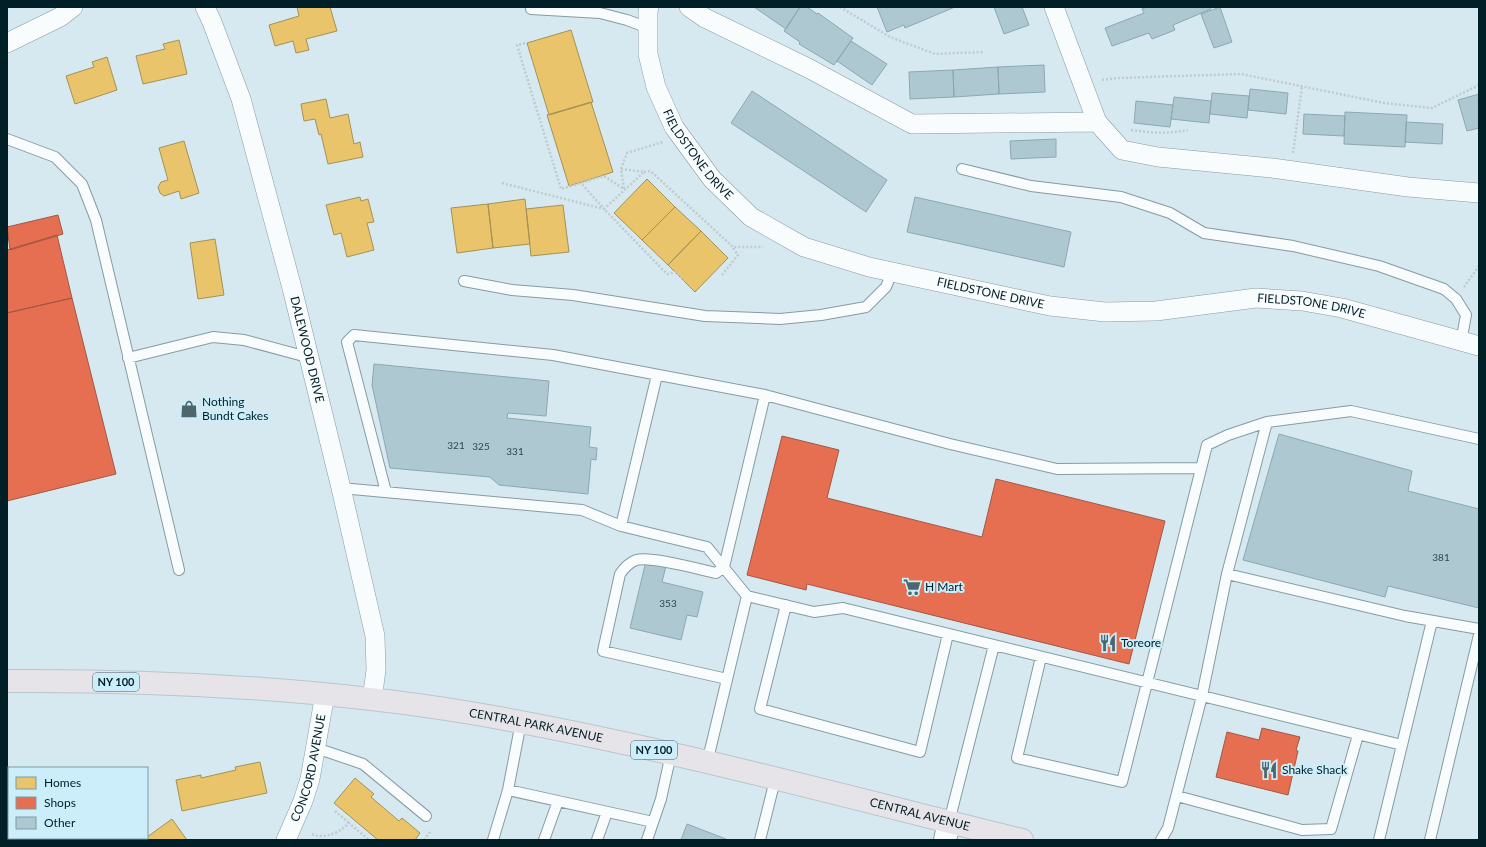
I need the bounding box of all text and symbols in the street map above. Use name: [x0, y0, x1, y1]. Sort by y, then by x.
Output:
street label: FIELDSTONE DRIVE: [660, 107, 737, 203]
street label: FIELDSTONE DRIVE: [936, 274, 1046, 312]
street label: FIELDSTONE DRIVE: [1257, 290, 1367, 321]
street label: DALEWOOD DRIVE: [287, 295, 328, 404]
place label: Nothing Bundt Cakes: [202, 394, 268, 423]
shop icon: Nothing Bundt Cakes: [179, 399, 199, 419]
house number: 321: [447, 439, 465, 451]
house number: 325: [472, 440, 490, 452]
house number: 331: [506, 445, 524, 457]
house number: 381: [1432, 551, 1450, 563]
supermarket icon: H Mart: [902, 577, 922, 597]
place label: H Mart: [925, 579, 964, 594]
house number: 353: [659, 597, 677, 609]
restaurant icon: Toreore: [1098, 633, 1118, 653]
place label: Toreore: [1121, 635, 1161, 650]
road number: NY 100: [93, 673, 139, 691]
street label: CENTRAL PARK AVENUE: [468, 705, 605, 745]
street label: CONCORD AVENUE: [287, 713, 328, 824]
road number: NY 100: [631, 741, 677, 759]
restaurant icon: Shake Shack: [1259, 760, 1279, 780]
place label: Shake Shack: [1282, 762, 1348, 777]
legend: [8, 767, 148, 839]
text: Homes: [44, 775, 81, 790]
street label: CENTRAL AVENUE: [868, 794, 972, 834]
text: Shops: [44, 795, 76, 810]
text: Other: [44, 815, 76, 830]

